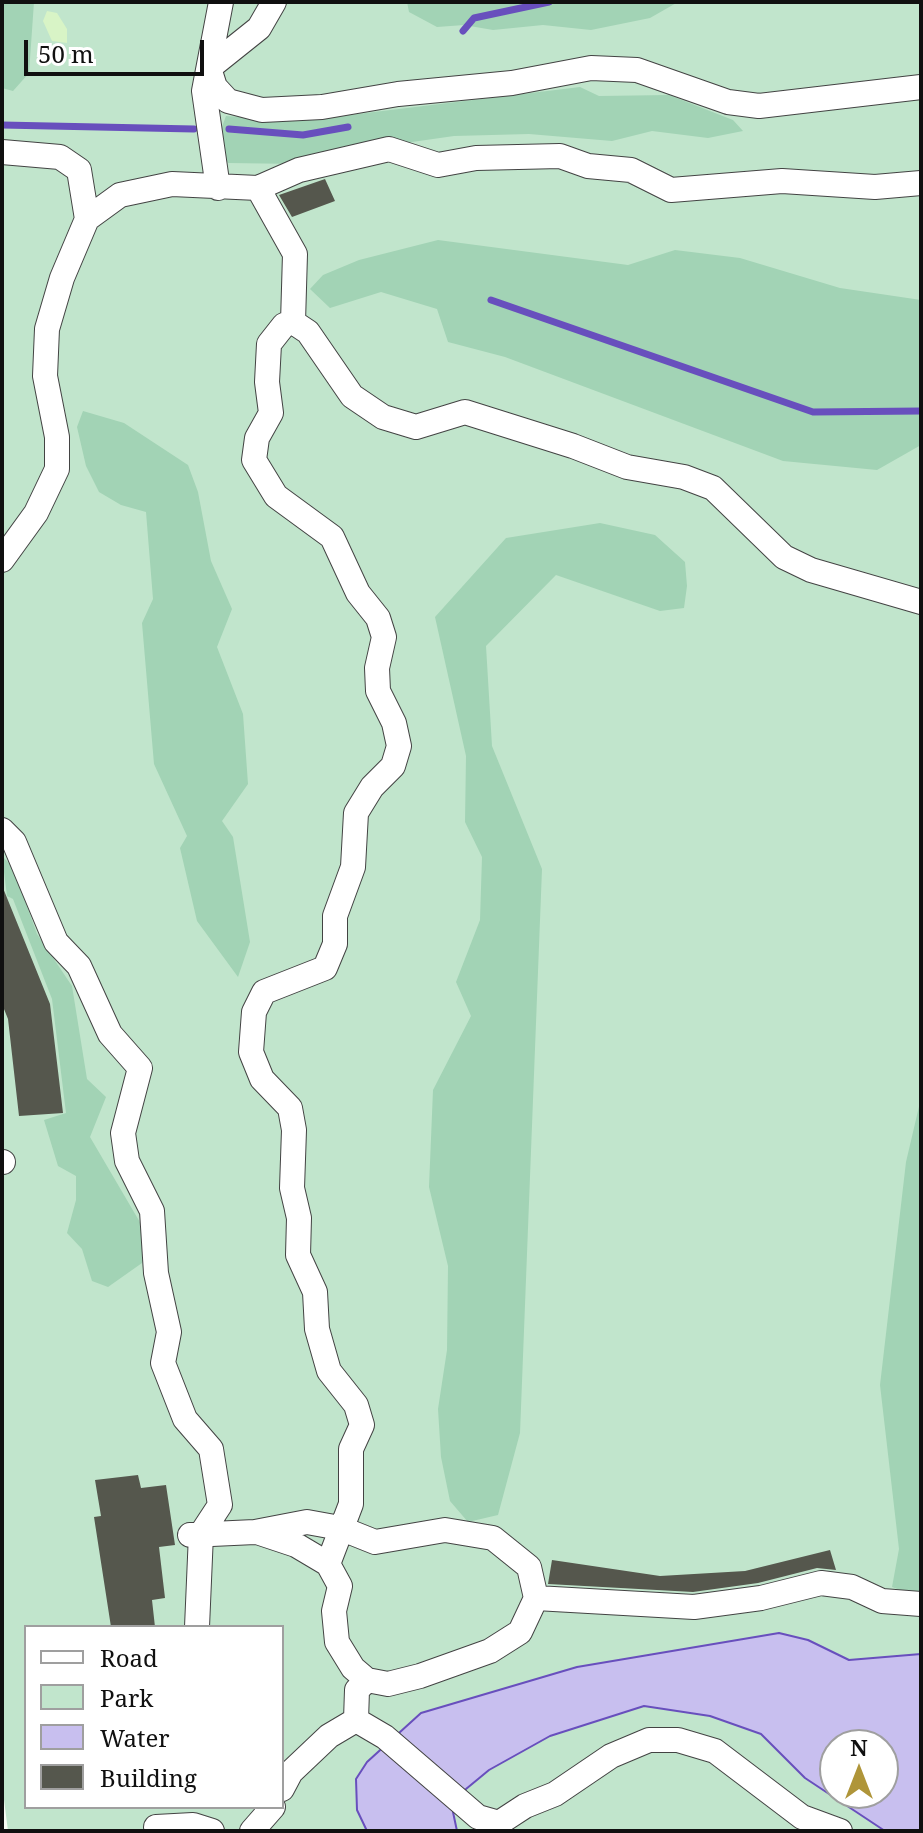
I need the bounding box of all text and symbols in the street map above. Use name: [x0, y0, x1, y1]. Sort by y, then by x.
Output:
scale bar: [28, 24, 208, 74]
text: 50 m: [38, 37, 94, 70]
legend: [24, 1625, 284, 1809]
text: Road: [100, 1641, 158, 1674]
text: Park: [100, 1681, 153, 1714]
text: Water: [100, 1721, 170, 1754]
north arrow: [819, 1729, 899, 1809]
text: N: [850, 1732, 868, 1762]
text: Building: [100, 1761, 197, 1794]

